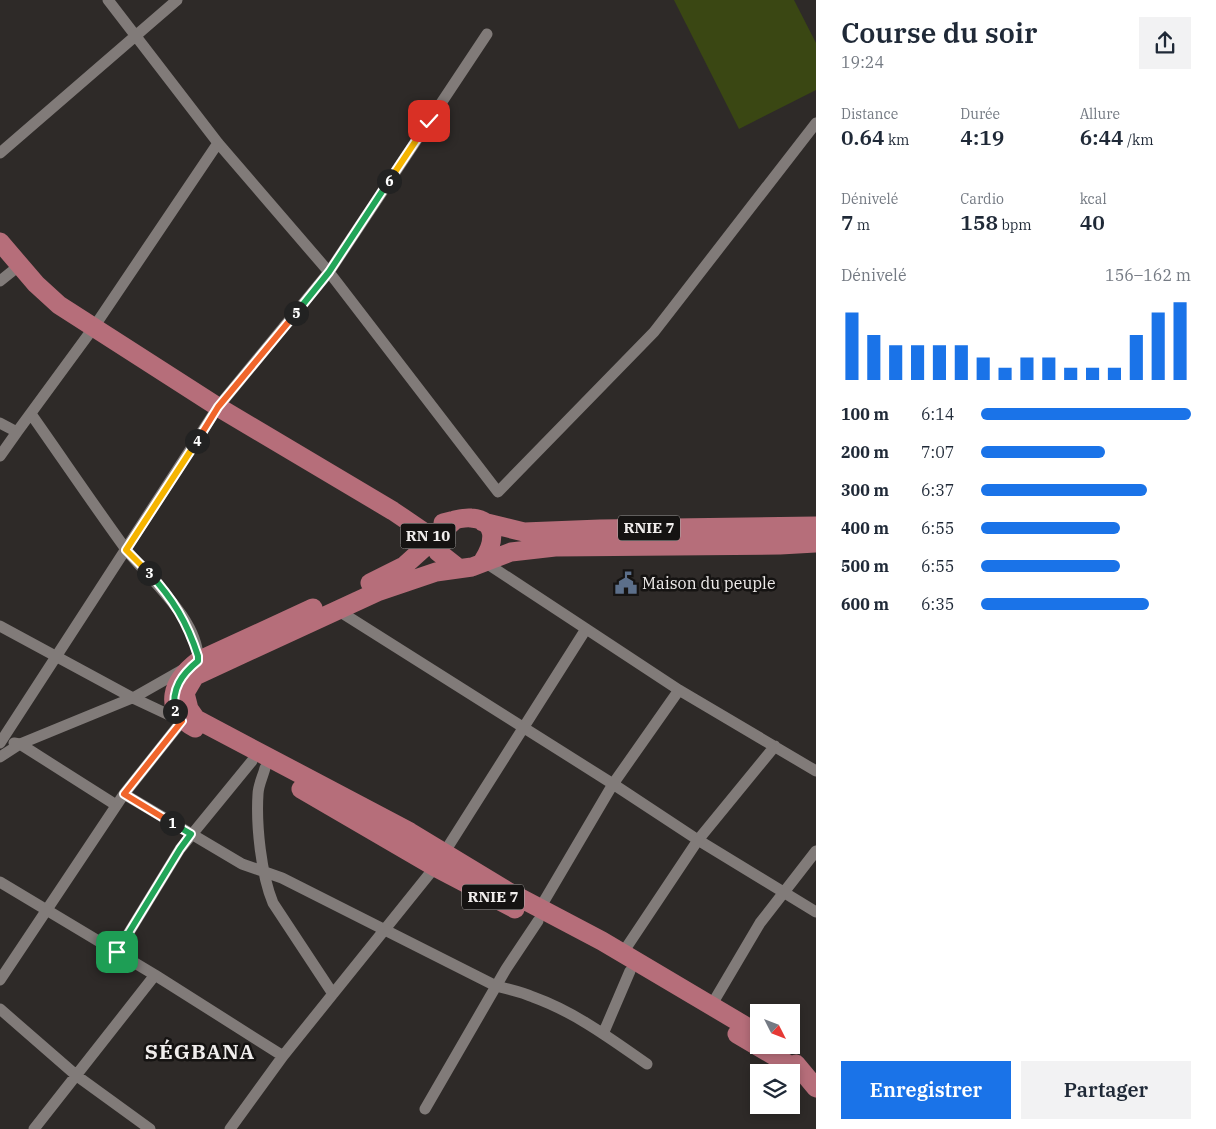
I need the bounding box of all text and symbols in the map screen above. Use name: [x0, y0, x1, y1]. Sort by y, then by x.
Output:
text: Course du soir: [841, 14, 1037, 51]
button: share: [1139, 17, 1191, 69]
text: 19:24: [841, 52, 884, 72]
pin: [408, 100, 450, 142]
text: Distance: [841, 105, 898, 123]
text: Durée: [960, 105, 1000, 123]
text: Allure: [1080, 105, 1120, 123]
icon: check: [415, 107, 443, 135]
text: 0.64: [841, 123, 885, 151]
text: 4:19: [960, 123, 1004, 151]
text: 6:44: [1080, 123, 1124, 151]
text: km: [885, 131, 909, 149]
text: /km: [1124, 131, 1154, 149]
pin: 6: [376, 168, 402, 194]
text: 6: [385, 172, 394, 190]
text: Dénivelé: [841, 190, 898, 208]
text: Cardio: [960, 190, 1004, 208]
text: kcal: [1080, 190, 1107, 208]
text: 7: [841, 208, 854, 236]
text: 158: [960, 208, 998, 236]
text: 40: [1080, 208, 1105, 236]
text: m: [854, 216, 870, 234]
text: bpm: [998, 216, 1032, 234]
text: Dénivelé: [841, 265, 906, 285]
text: 156–162 m: [1105, 265, 1191, 285]
pin: 5: [284, 300, 308, 326]
text: 5: [292, 304, 301, 322]
text: 100 m: [841, 404, 889, 424]
text: 6:14: [921, 404, 954, 424]
pin: 4: [184, 428, 210, 454]
text: 4: [193, 432, 202, 450]
text: 200 m: [841, 442, 889, 462]
text: 7:07: [921, 442, 954, 462]
text: 300 m: [841, 480, 889, 500]
text: 6:37: [921, 480, 954, 500]
road number: RNIE 7: [618, 516, 680, 540]
text: 400 m: [841, 518, 889, 538]
text: 6:55: [921, 518, 954, 538]
road number: RN 10: [400, 524, 456, 548]
text: 500 m: [841, 556, 889, 576]
text: 6:55: [921, 556, 954, 576]
pin: 3: [136, 560, 162, 586]
text: 3: [145, 564, 154, 582]
public building icon: Maison du peuple: [613, 570, 639, 596]
place label: Maison du peuple: [642, 573, 775, 593]
text: 600 m: [841, 594, 889, 614]
text: 6:35: [921, 594, 954, 614]
pin: 2: [162, 698, 188, 724]
text: 2: [171, 702, 180, 720]
pin: 1: [160, 810, 184, 836]
text: 1: [168, 814, 177, 832]
road number: RNIE 7: [462, 884, 524, 910]
pin: [96, 931, 138, 973]
icon: arrive: [103, 938, 131, 966]
north arrow: [750, 1004, 800, 1054]
map controls: [750, 1004, 800, 1114]
district label: SÉGBANA: [145, 1037, 255, 1065]
button: Enregistrer: [841, 1061, 1011, 1119]
button: Partager: [1021, 1061, 1191, 1119]
button: layers: [750, 1064, 800, 1114]

